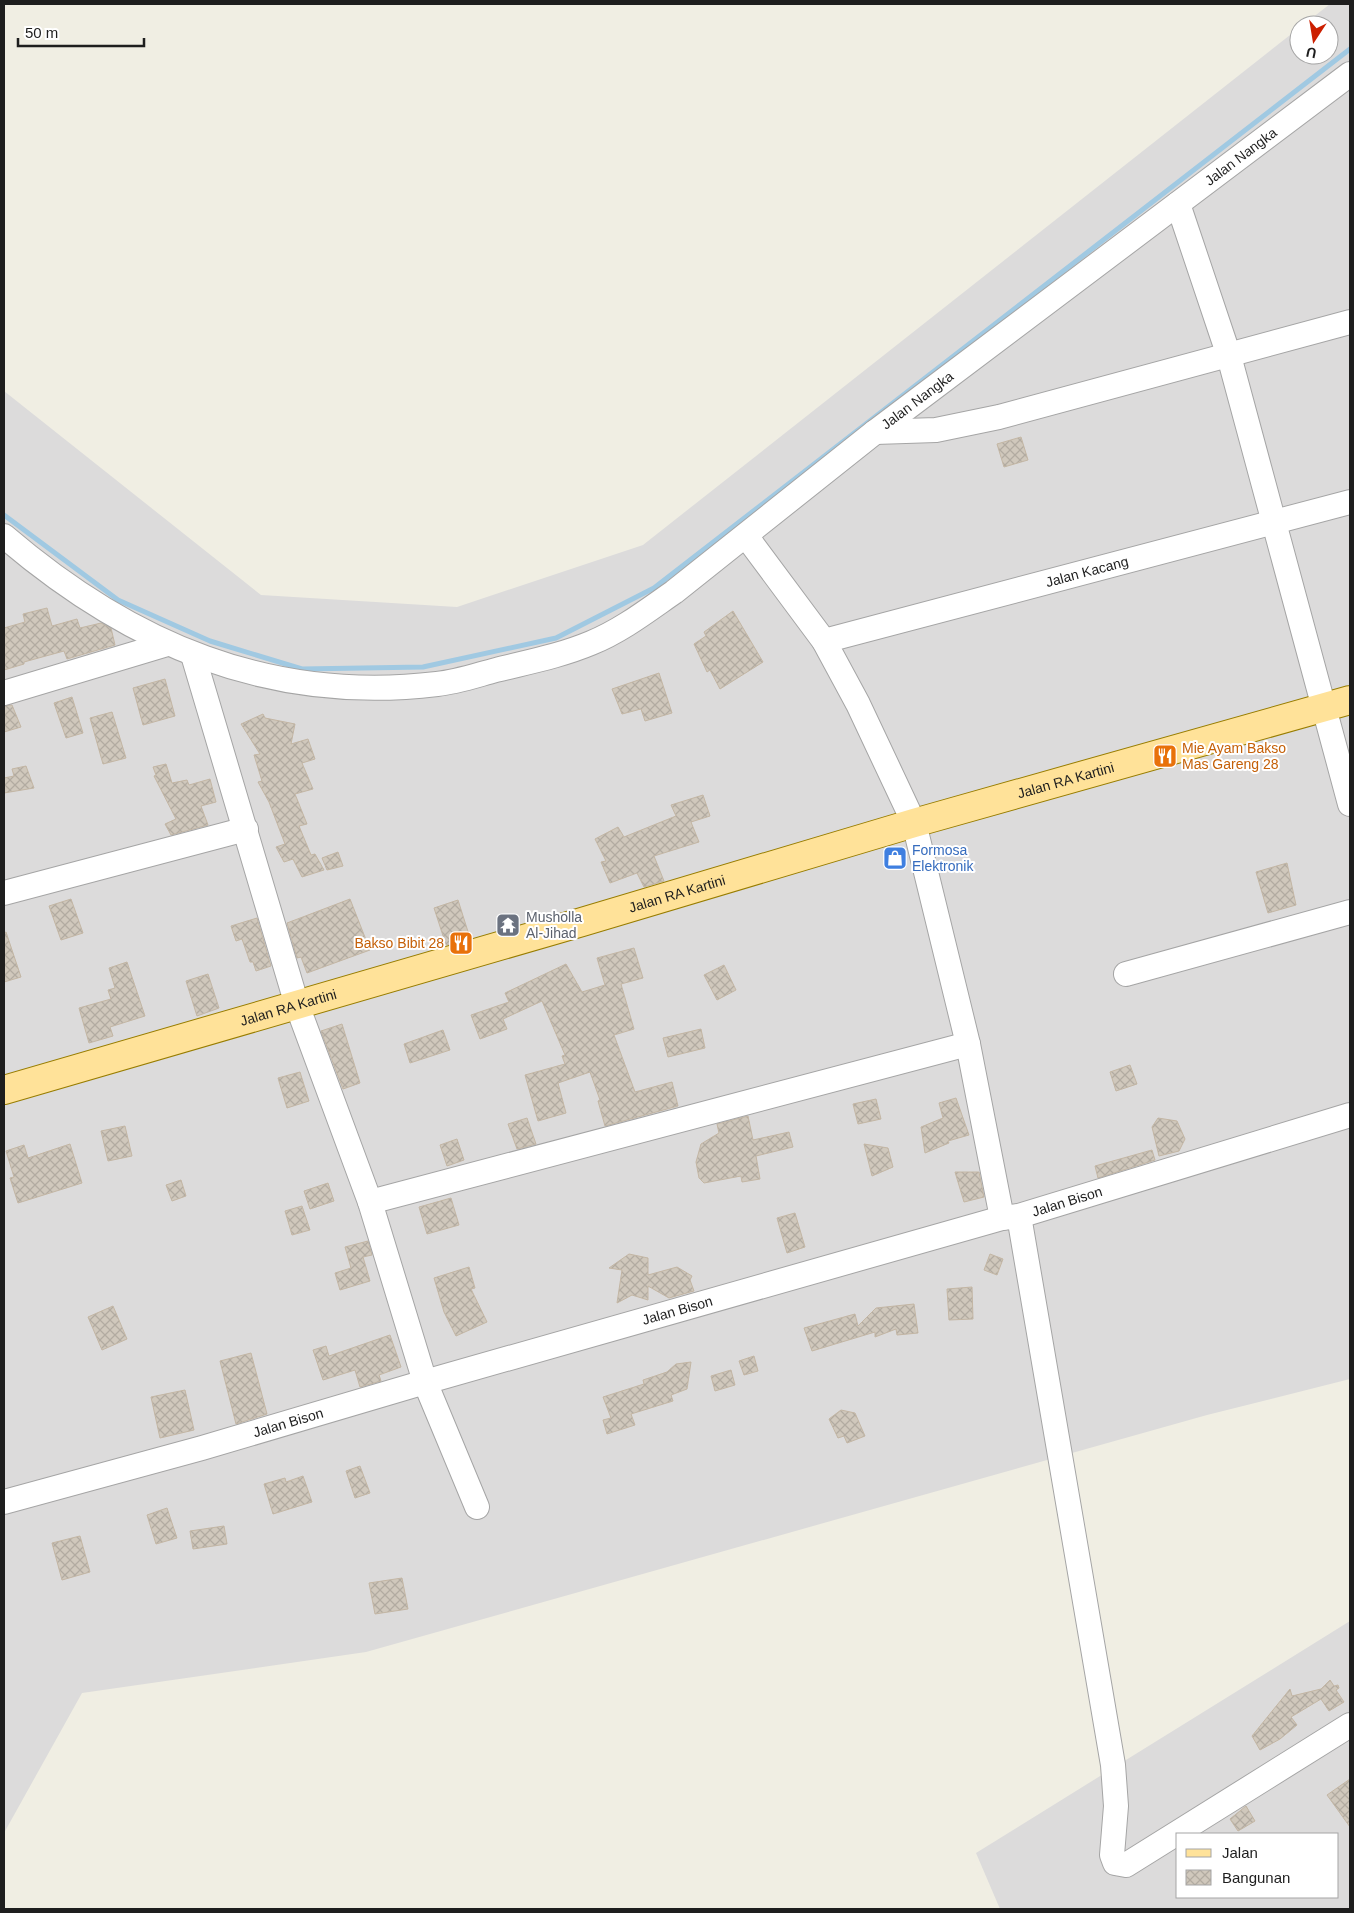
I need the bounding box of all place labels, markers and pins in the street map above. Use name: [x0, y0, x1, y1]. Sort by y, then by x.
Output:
place label: Mie Ayam Bakso Mas Gareng 28: [1182, 740, 1286, 772]
restaurant icon: Mie Ayam Bakso Mas Gareng 28: [1152, 743, 1178, 769]
place label: Formosa Elektronik: [912, 842, 974, 874]
shop icon: Formosa Elektronik: [882, 845, 908, 871]
place label: Musholla Al-Jihad: [526, 909, 582, 941]
temple icon: Musholla Al-Jihad: [495, 912, 521, 938]
restaurant icon: Bakso Bibit 28: [448, 930, 474, 956]
place label: Bakso Bibit 28: [355, 935, 444, 951]

